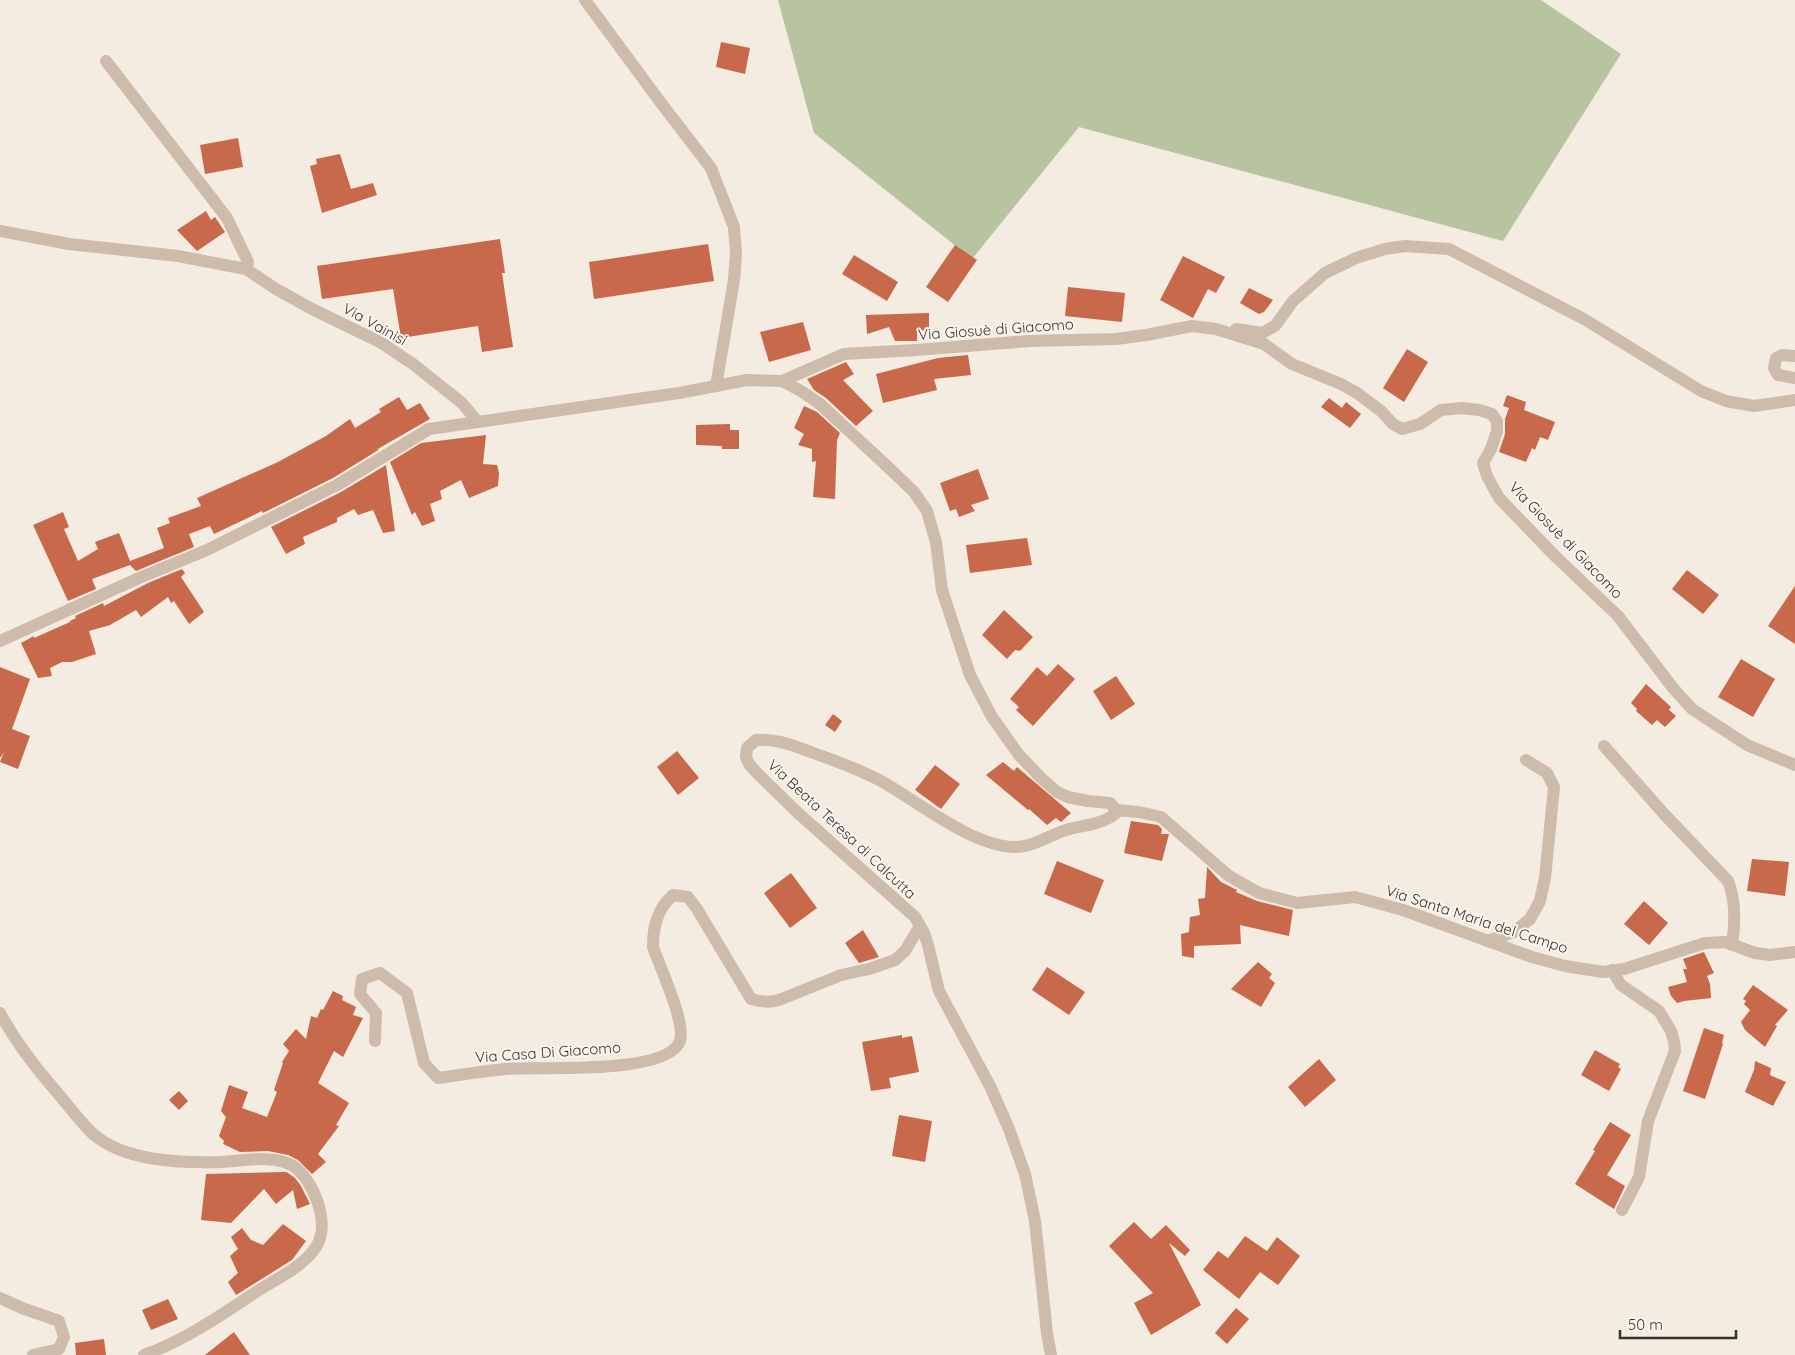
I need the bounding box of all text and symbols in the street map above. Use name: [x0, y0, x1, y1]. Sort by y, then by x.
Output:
street label: Via Vainisi: [340, 299, 410, 349]
street label: Via Giosuè di Giacomo: [918, 314, 1074, 344]
street label: Via Giosuè di Giacomo: [1505, 477, 1627, 603]
street label: Via Beata Teresa di Calcutta: [764, 755, 920, 903]
street label: Via Santa Maria del Campo: [1384, 881, 1570, 957]
street label: Via Casa Di Giacomo: [475, 1037, 621, 1067]
scale bar: [1620, 1308, 1736, 1340]
text: 50 m: [1628, 1315, 1663, 1334]

